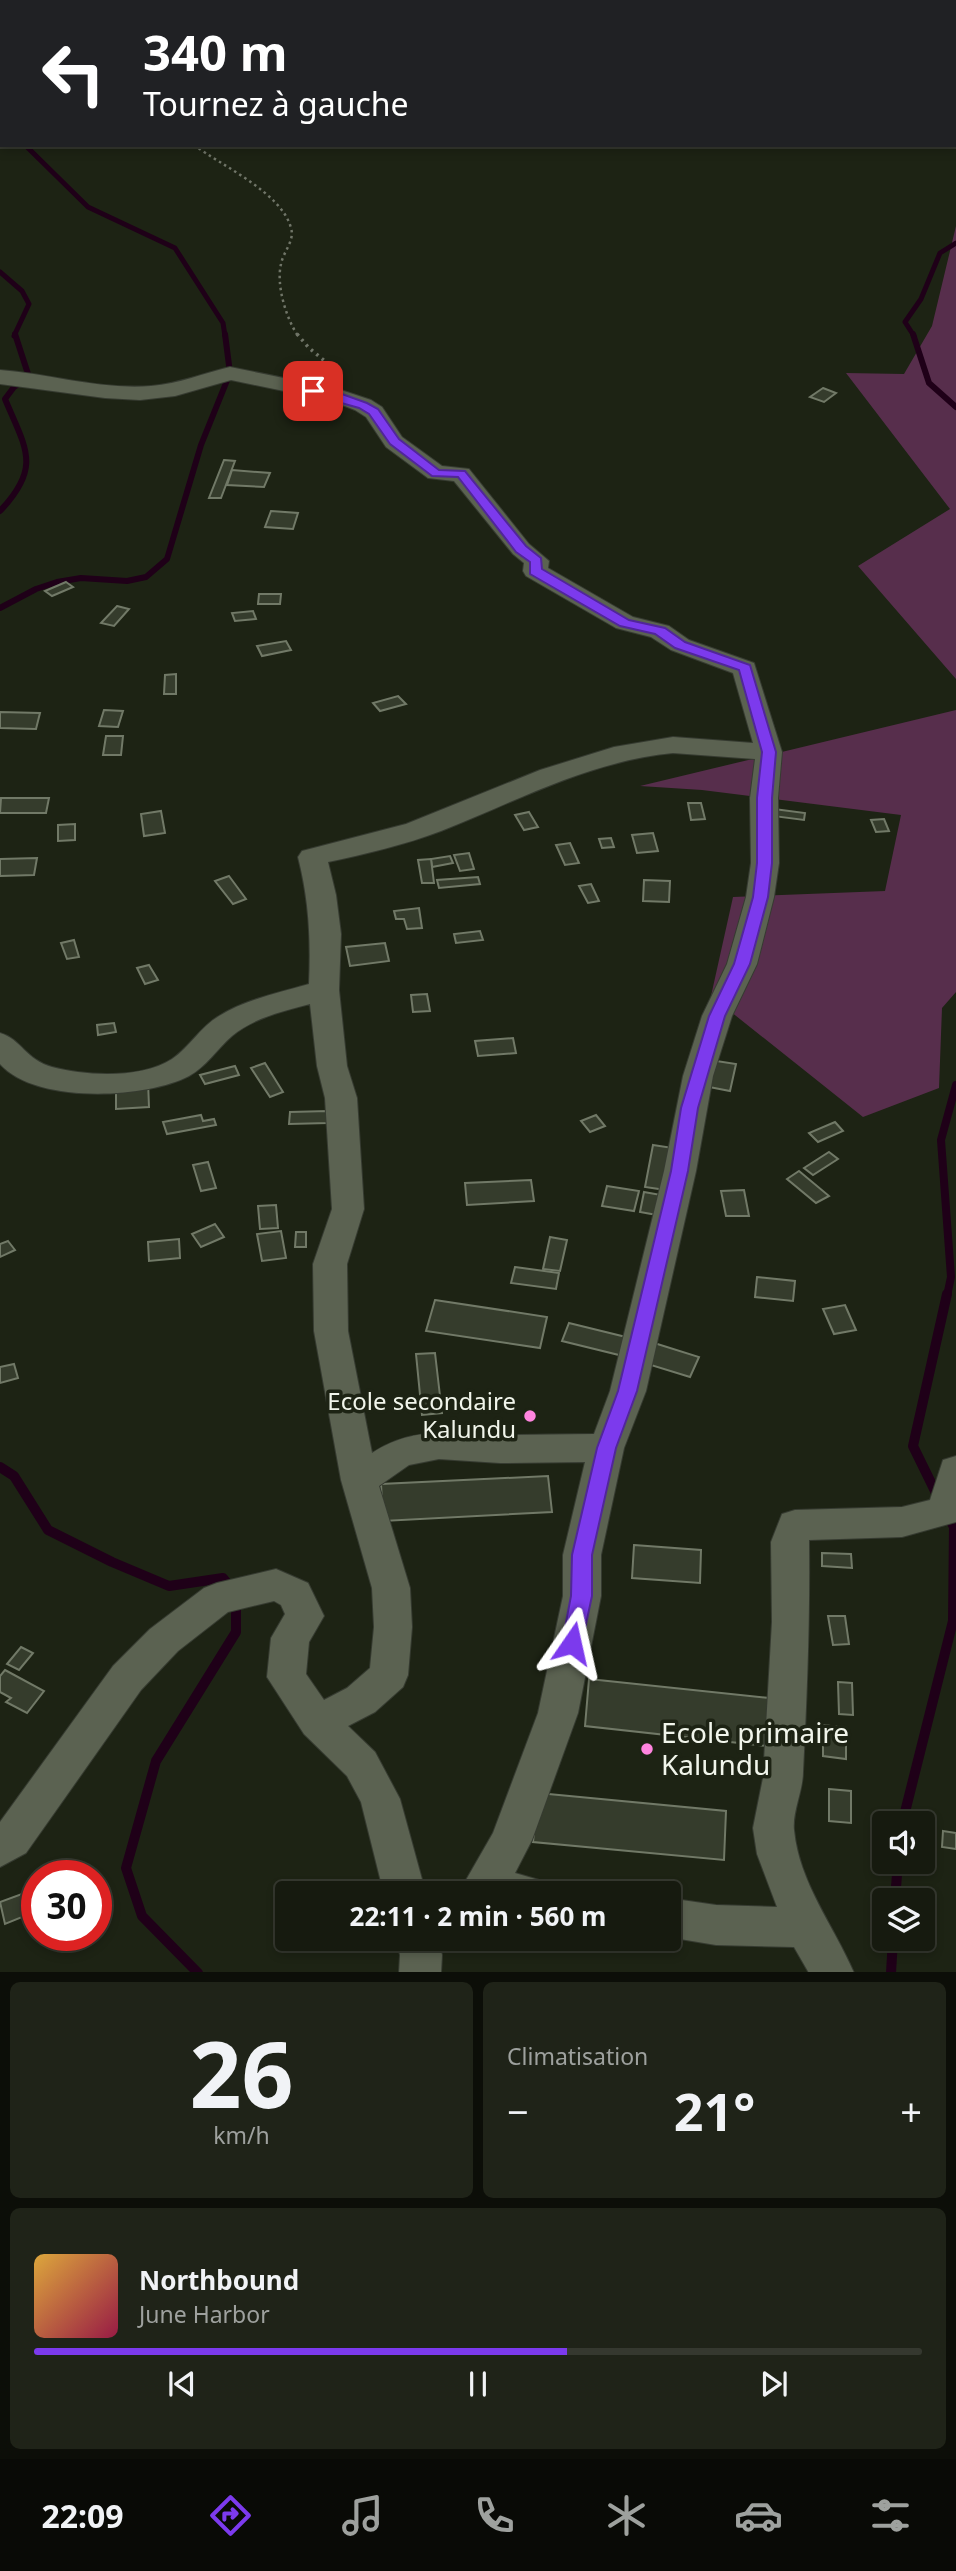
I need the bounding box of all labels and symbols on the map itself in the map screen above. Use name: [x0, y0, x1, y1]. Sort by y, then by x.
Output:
pin: [283, 361, 343, 421]
place label: Ecole secondaire Kalundu: [327, 1384, 516, 1445]
marker: Ecole secondaire Kalundu: [522, 1408, 538, 1424]
position arrow: [535, 1606, 609, 1680]
place label: Ecole primaire Kalundu: [661, 1713, 849, 1783]
marker: Ecole primaire Kalundu: [639, 1741, 655, 1757]
speed limit sign: 30: [21, 1860, 112, 1951]

